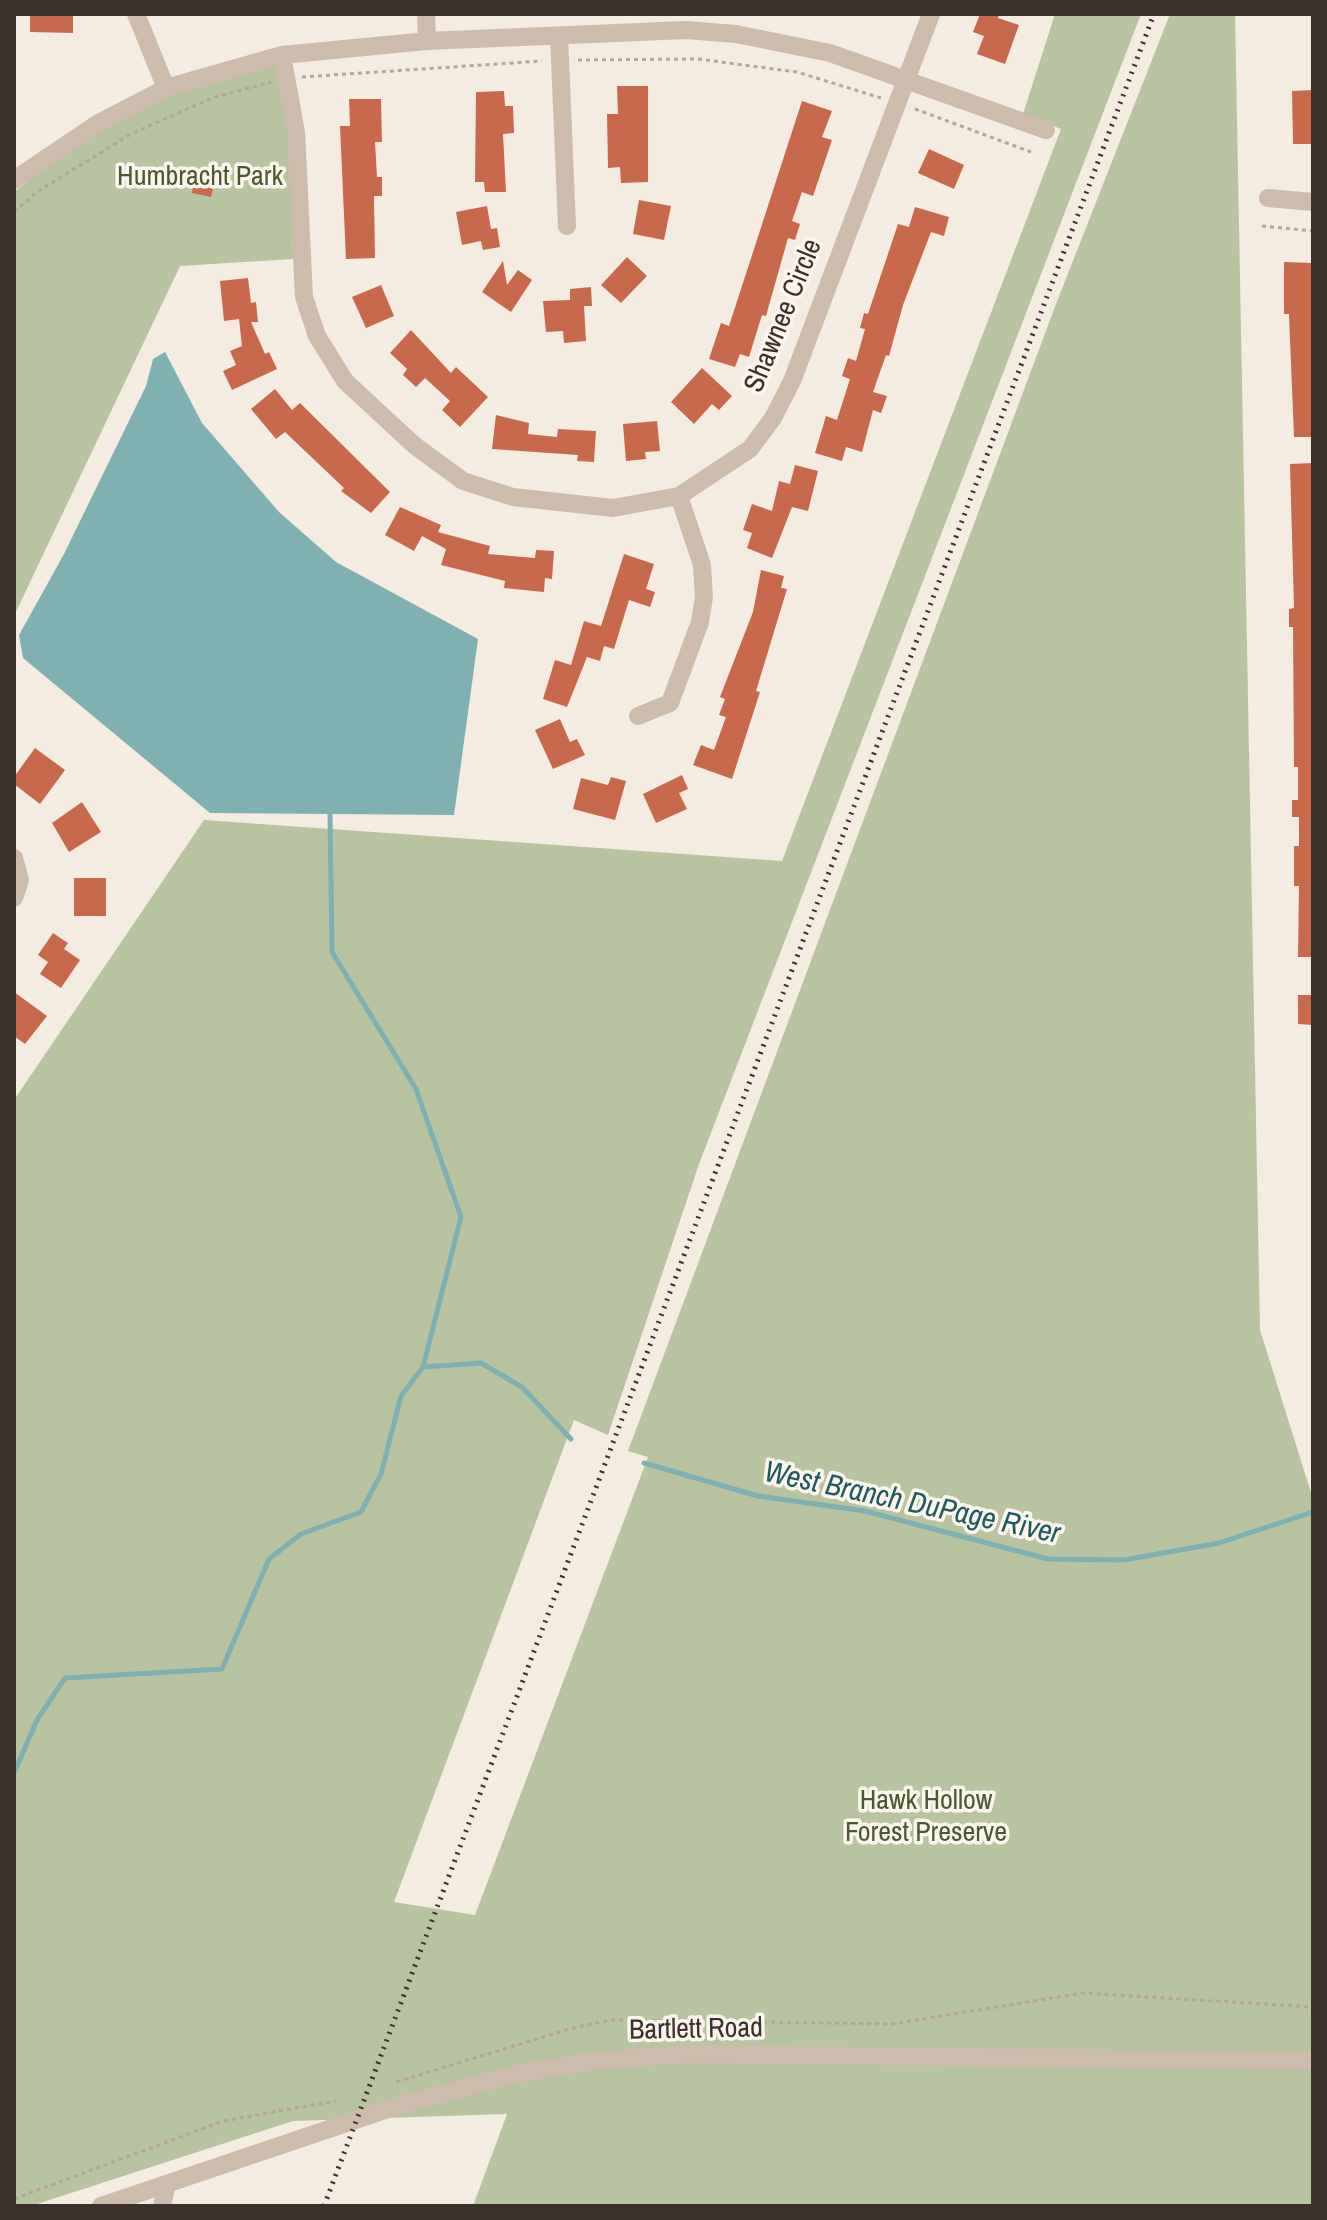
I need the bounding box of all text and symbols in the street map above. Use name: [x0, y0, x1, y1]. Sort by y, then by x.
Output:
park label: Humbracht Park: [117, 160, 283, 194]
street label: Shawnee Circle: [738, 235, 830, 397]
water label: West Branch DuPage River: [761, 1455, 1063, 1553]
park label: Hawk Hollow Forest Preserve: [845, 1784, 1007, 1850]
street label: Bartlett Road: [629, 2012, 763, 2048]

